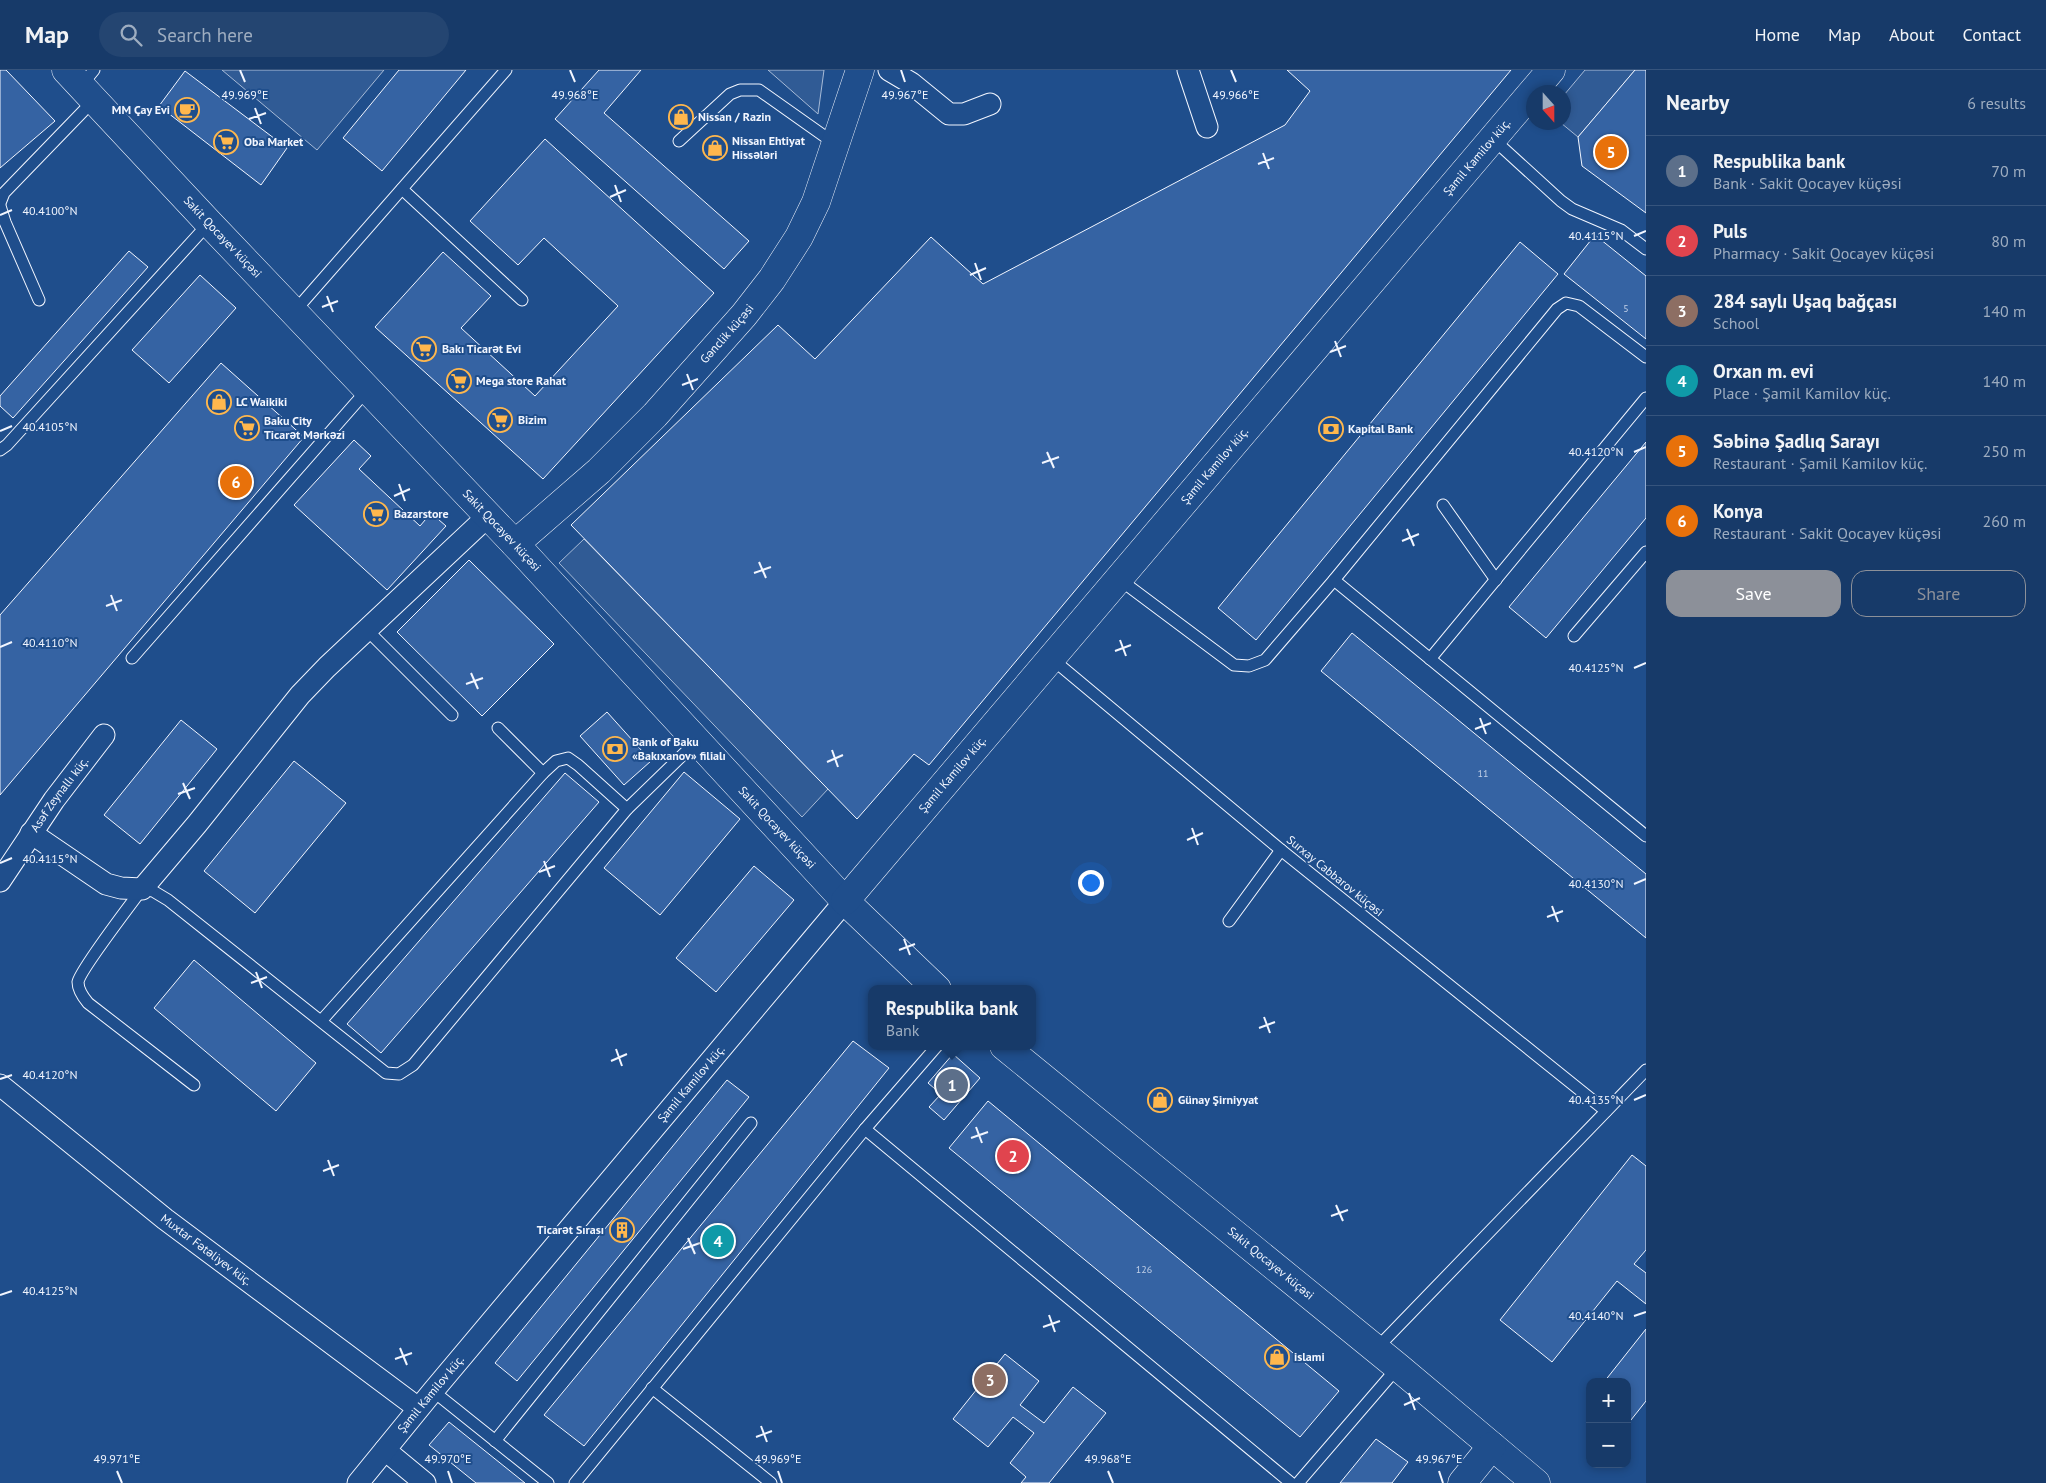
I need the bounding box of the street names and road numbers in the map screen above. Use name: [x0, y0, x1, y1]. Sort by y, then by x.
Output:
street label: Şamil Kamilov küç.: [1440, 115, 1514, 199]
street label: Sakit Qocayev küçəsi: [181, 193, 265, 281]
street label: Gənclik küçəsi: [697, 301, 757, 366]
street label: Şamil Kamilov küç.: [1177, 424, 1251, 507]
street label: Sakit Qocayev küçəsi: [460, 486, 544, 574]
street label: Şamil Kamilov küç.: [915, 733, 989, 816]
street label: Asəf Zeynallı küç.: [27, 754, 91, 835]
street label: Sakit Qocayev küçəsi: [736, 783, 819, 872]
street label: Surxay Cabbarov küçəsi: [1284, 832, 1387, 919]
street label: Şamil Kamilov küç.: [654, 1042, 728, 1125]
street label: Muxtar Fətəliyev küç.: [158, 1210, 255, 1288]
street label: Sakit Qocayev küçəsi: [1225, 1223, 1317, 1303]
street label: Şamil Kamilov küç.: [394, 1352, 467, 1436]

